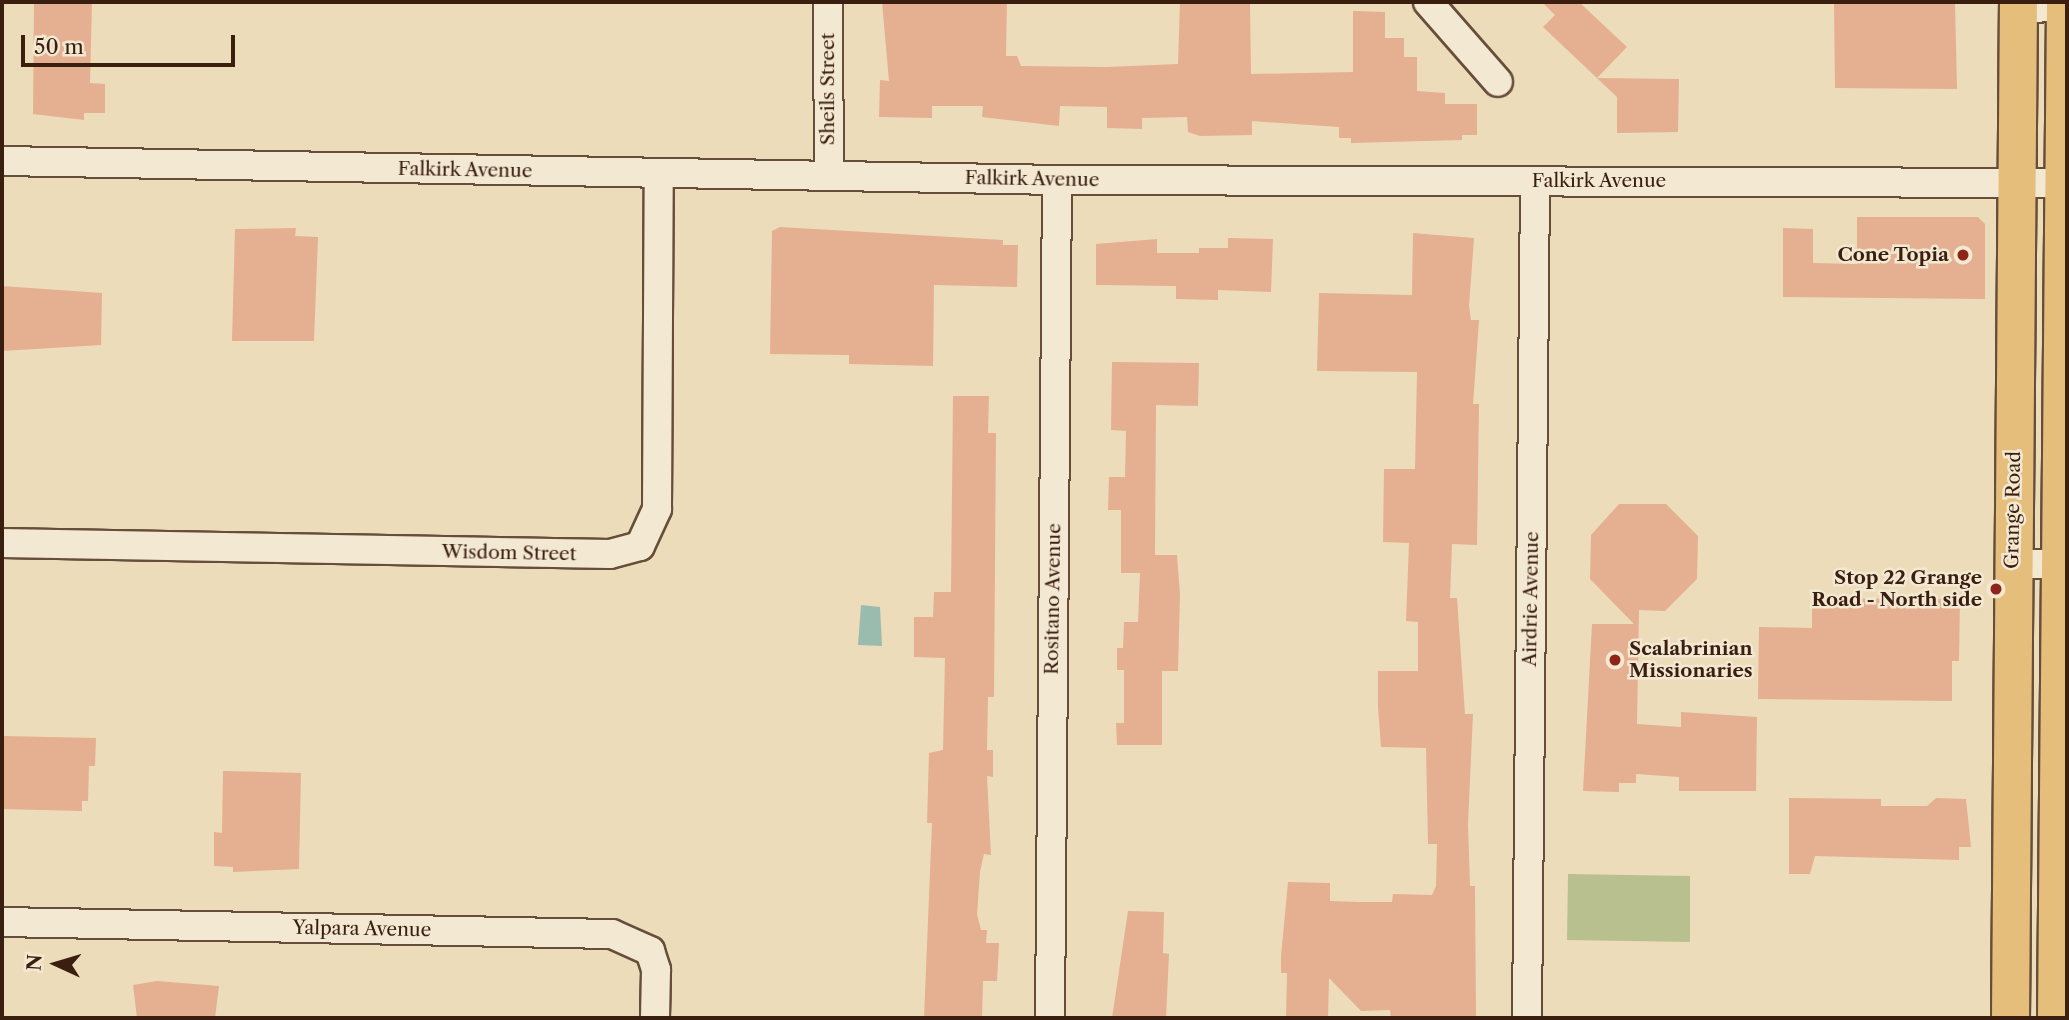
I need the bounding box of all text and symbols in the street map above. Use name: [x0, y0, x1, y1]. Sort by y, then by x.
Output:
scale bar: [24, 21, 238, 65]
street label: Sheils Street: [817, 33, 839, 145]
text: 50 m: [34, 34, 84, 59]
street label: Falkirk Avenue: [397, 157, 533, 183]
street label: Falkirk Avenue: [964, 166, 1100, 192]
street label: Falkirk Avenue: [1531, 170, 1667, 192]
place label: Cone Topia: [1837, 244, 1949, 266]
marker: Cone Topia: [1955, 247, 1971, 263]
street label: Grange Road: [2001, 451, 2025, 569]
street label: Rositano Avenue: [1040, 523, 1066, 675]
street label: Airdrie Avenue: [1518, 531, 1544, 667]
street label: Wisdom Street: [441, 540, 577, 566]
place label: Stop 22 Grange Road - North side: [1811, 567, 1982, 611]
marker: Stop 22 Grange Road - North side: [1988, 581, 2004, 597]
place label: Scalabrinian Missionaries: [1629, 638, 1753, 682]
marker: Scalabrinian Missionaries: [1607, 652, 1623, 668]
street label: Yalpara Avenue: [292, 916, 432, 942]
north arrow: [21, 929, 91, 999]
text: N: [23, 953, 47, 972]

